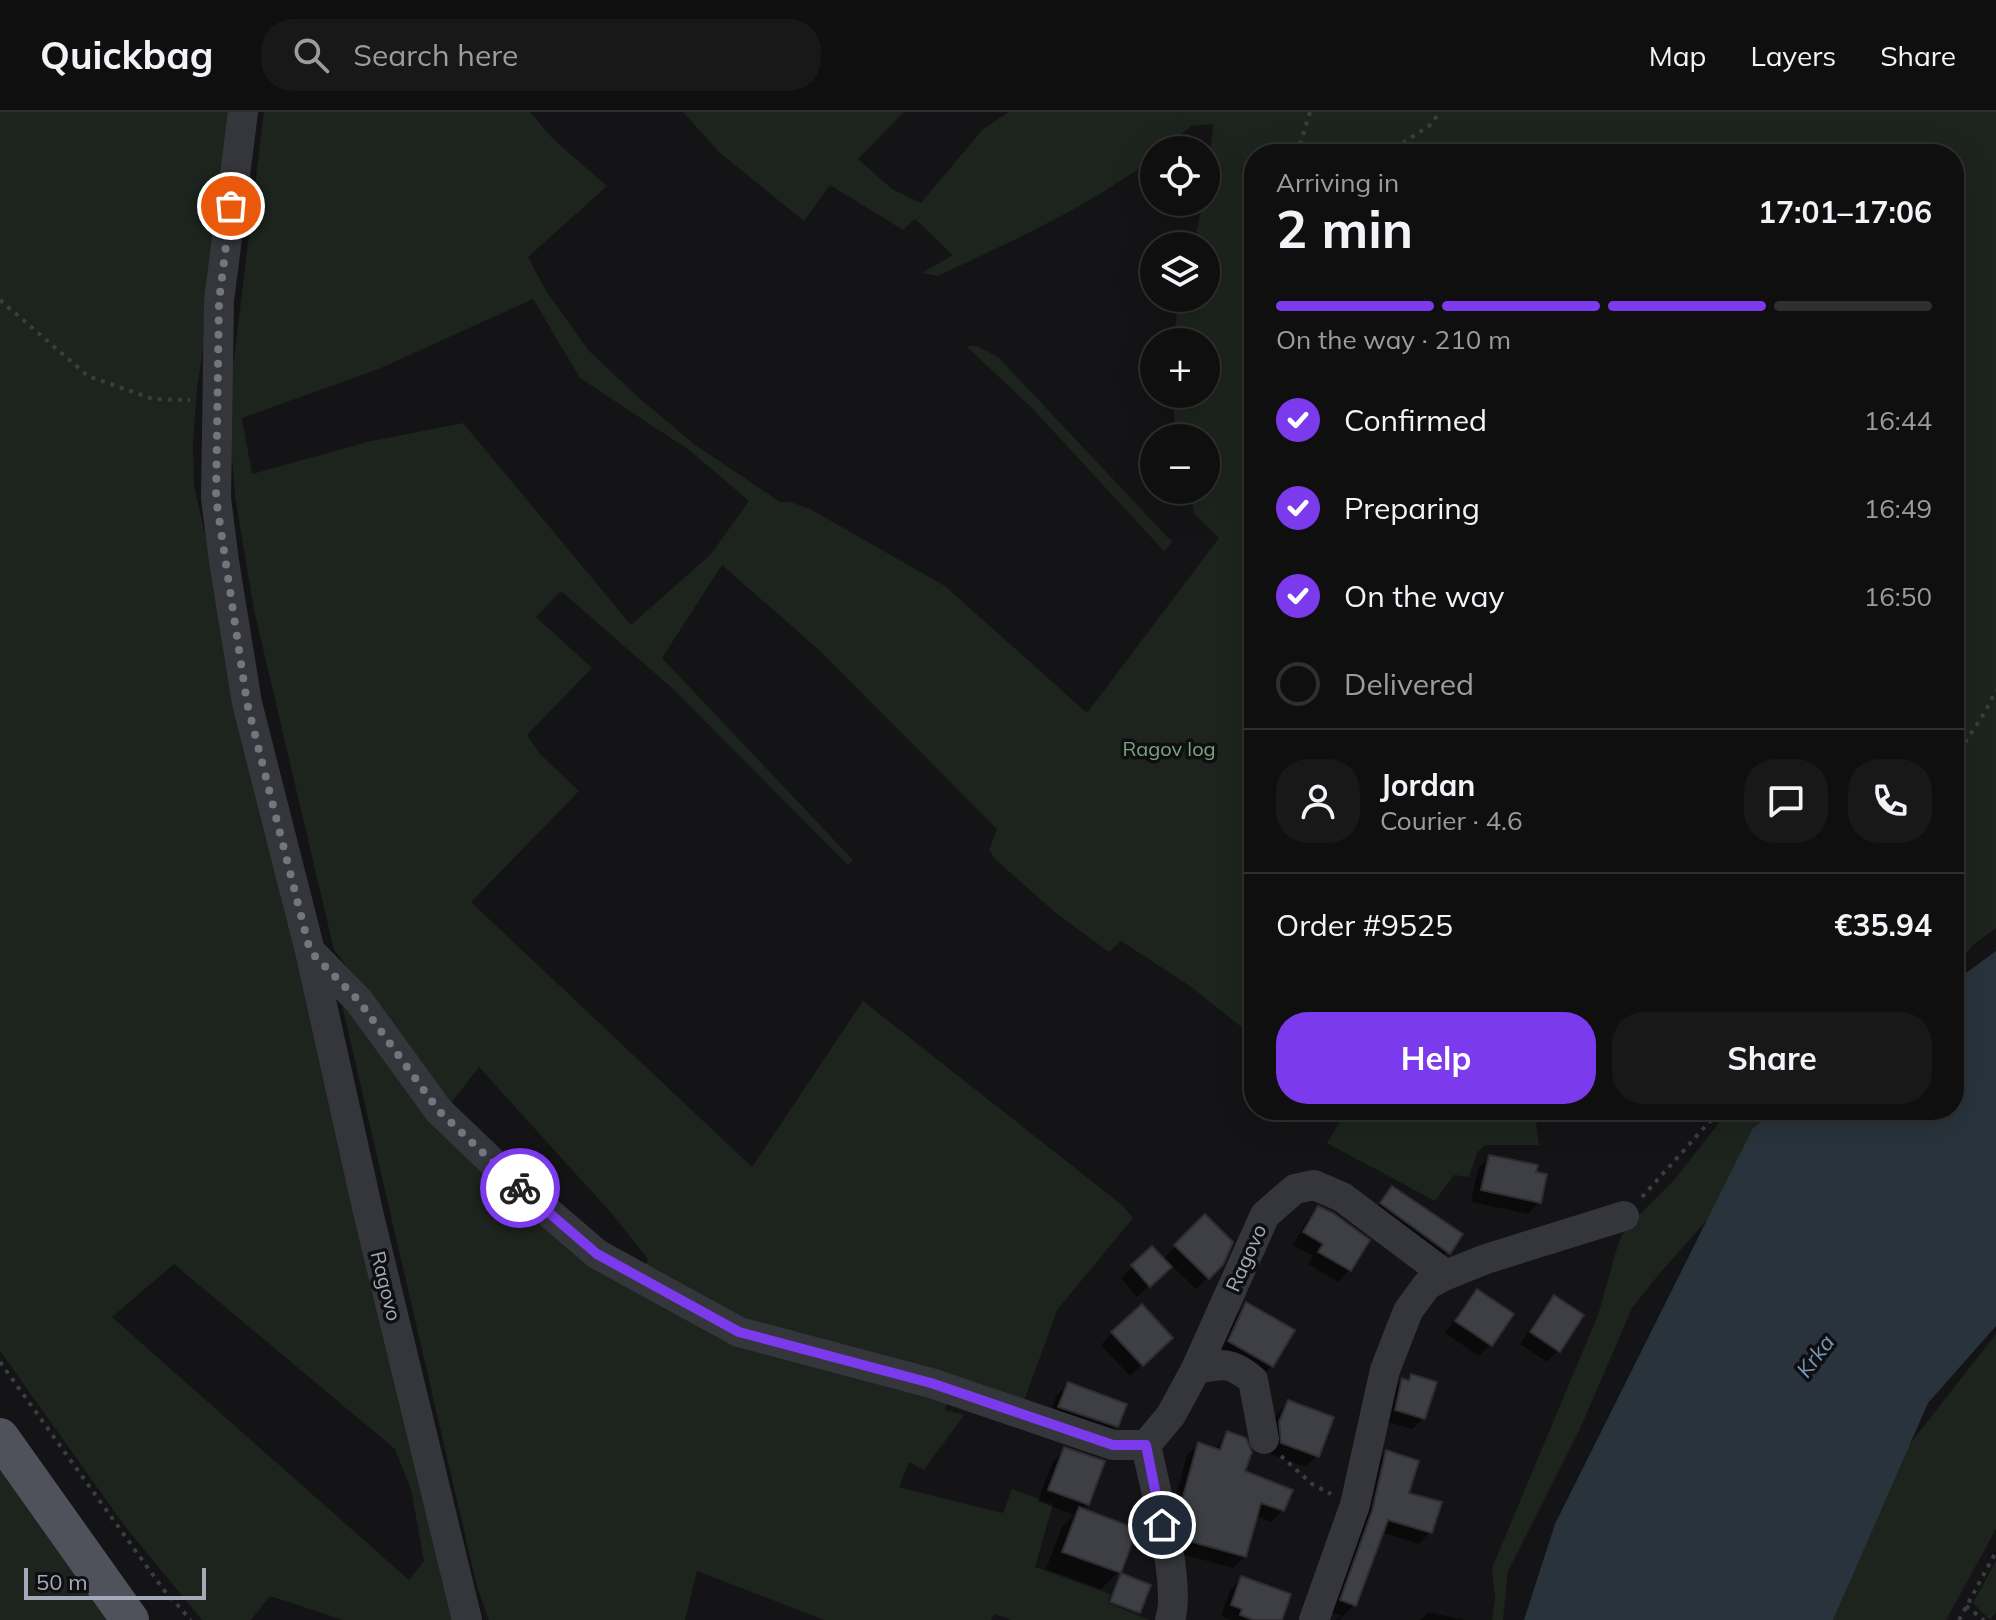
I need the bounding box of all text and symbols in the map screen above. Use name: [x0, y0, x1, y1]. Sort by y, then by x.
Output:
search box: [261, 19, 821, 91]
text: Quickbag: [40, 31, 213, 79]
icon: search: [289, 33, 333, 77]
text: Search here: [353, 36, 518, 74]
text: Map: [1649, 38, 1706, 73]
text: Layers: [1750, 38, 1836, 73]
text: Share: [1880, 38, 1956, 73]
map controls: [1140, 136, 1220, 504]
button: locate: [1140, 136, 1220, 216]
text: Arriving in: [1276, 166, 1399, 199]
pin: [197, 172, 265, 240]
icon: bag: [209, 184, 253, 228]
text: 17:01–17:06: [1758, 193, 1932, 231]
text: 2 min: [1276, 196, 1413, 261]
button: layers: [1140, 232, 1220, 312]
text: On the way · 210 m: [1276, 323, 1511, 356]
button: +: [1140, 328, 1220, 408]
icon: check: [1276, 398, 1320, 442]
text: Confirmed: [1344, 401, 1487, 439]
text: 16:44: [1864, 404, 1932, 437]
button: −: [1140, 424, 1220, 504]
icon: check: [1276, 486, 1320, 530]
text: Preparing: [1344, 489, 1480, 527]
text: 16:49: [1864, 492, 1932, 525]
icon: check: [1276, 574, 1320, 618]
text: On the way: [1344, 577, 1504, 615]
text: 16:50: [1864, 580, 1932, 613]
text: Delivered: [1344, 665, 1474, 703]
park label: Ragov log: [1122, 736, 1216, 761]
button: person: [1276, 759, 1360, 843]
button: chat: [1744, 759, 1828, 843]
button: phone: [1848, 759, 1932, 843]
text: Jordan: [1380, 766, 1475, 804]
text: Courier · 4.6: [1380, 804, 1523, 837]
text: Order #9525: [1276, 906, 1453, 944]
text: €35.94: [1835, 906, 1932, 944]
button: Help: [1276, 1012, 1596, 1104]
button: Share: [1612, 1012, 1932, 1104]
courier: [480, 1148, 560, 1228]
icon: bike: [498, 1166, 542, 1210]
street label: Ragovo: [1220, 1220, 1271, 1295]
street label: Ragovo: [366, 1248, 407, 1323]
water label: Krka: [1790, 1329, 1840, 1383]
pin: [1128, 1491, 1196, 1559]
icon: home: [1140, 1503, 1184, 1547]
scale bar: [24, 1564, 206, 1600]
text: 50 m: [36, 1568, 87, 1596]

